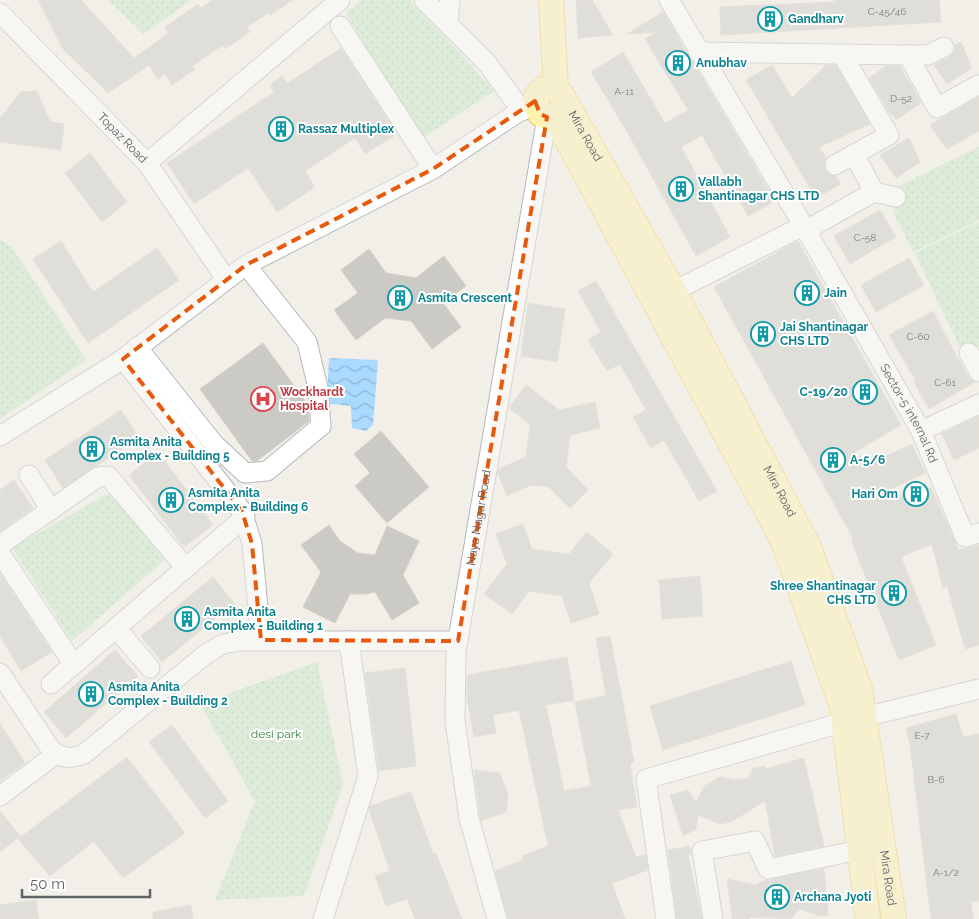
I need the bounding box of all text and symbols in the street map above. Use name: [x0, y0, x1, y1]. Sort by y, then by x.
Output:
building icon: Gandharv: [757, 6, 783, 32]
house number: C-45/46: [868, 6, 906, 17]
place label: Gandharv: [788, 12, 844, 26]
building icon: Anubhav: [665, 50, 691, 76]
place label: Anubhav: [696, 56, 747, 70]
house number: A-11: [614, 86, 634, 97]
house number: D-52: [890, 93, 912, 104]
street label: Mira Road: [565, 108, 605, 164]
street label: Topaz Road: [95, 110, 150, 166]
building icon: Rassaz Multiplex: [268, 116, 294, 142]
place label: Rassaz Multiplex: [298, 122, 395, 136]
place label: Vallabh Shantinagar CHS LTD: [698, 175, 820, 203]
building icon: Vallabh Shantinagar CHS LTD: [668, 176, 694, 202]
house number: C-58: [854, 232, 876, 243]
building icon: Jain: [794, 280, 820, 306]
building icon: Asmita Crescent: [387, 285, 413, 311]
place label: Jain: [824, 286, 847, 300]
place label: Asmita Crescent: [418, 291, 513, 305]
place label: Jai Shantinagar CHS LTD: [780, 320, 869, 348]
building icon: Jai Shantinagar CHS LTD: [750, 321, 776, 347]
house number: C-60: [906, 331, 930, 342]
street label: Sector-5 internal Rd: [877, 361, 940, 465]
house number: C-61: [934, 377, 956, 388]
building icon: C-19/20: [852, 379, 878, 405]
place label: Wockhardt Hospital: [280, 385, 344, 413]
place label: C-19/20: [800, 385, 848, 399]
hospital icon: Wockhardt Hospital: [250, 386, 276, 412]
place label: Asmita Anita Complex - Building 5: [110, 435, 230, 463]
building icon: Asmita Anita Complex - Building 5: [79, 436, 105, 462]
building icon: A-5/6: [820, 447, 846, 473]
place label: A-5/6: [850, 453, 885, 467]
street label: Mira Road: [760, 463, 799, 519]
street label: Naya Nagar Road: [464, 469, 494, 567]
building icon: Hari Om: [903, 481, 929, 507]
place label: Asmita Anita Complex - Building 6: [188, 486, 308, 514]
building icon: Asmita Anita Complex - Building 6: [158, 487, 184, 513]
place label: Hari Om: [851, 487, 898, 501]
place label: Shree Shantinagar CHS LTD: [770, 579, 876, 607]
building icon: Shree Shantinagar CHS LTD: [881, 580, 907, 606]
place label: Asmita Anita Complex - Building 1: [204, 605, 323, 633]
building icon: Asmita Anita Complex - Building 1: [174, 606, 200, 632]
place label: Asmita Anita Complex - Building 2: [108, 680, 228, 708]
building icon: Asmita Anita Complex - Building 2: [78, 681, 104, 707]
park label: desi park: [251, 727, 302, 741]
house number: E-7: [914, 730, 930, 741]
house number: B-6: [928, 774, 944, 785]
street label: Mira Road: [877, 849, 899, 907]
scale bar: [22, 866, 150, 898]
house number: A-1/2: [933, 867, 959, 878]
text: 50 m: [30, 875, 65, 893]
building icon: Archana Jyoti: [764, 884, 790, 910]
place label: Archana Jyoti: [794, 890, 871, 904]

